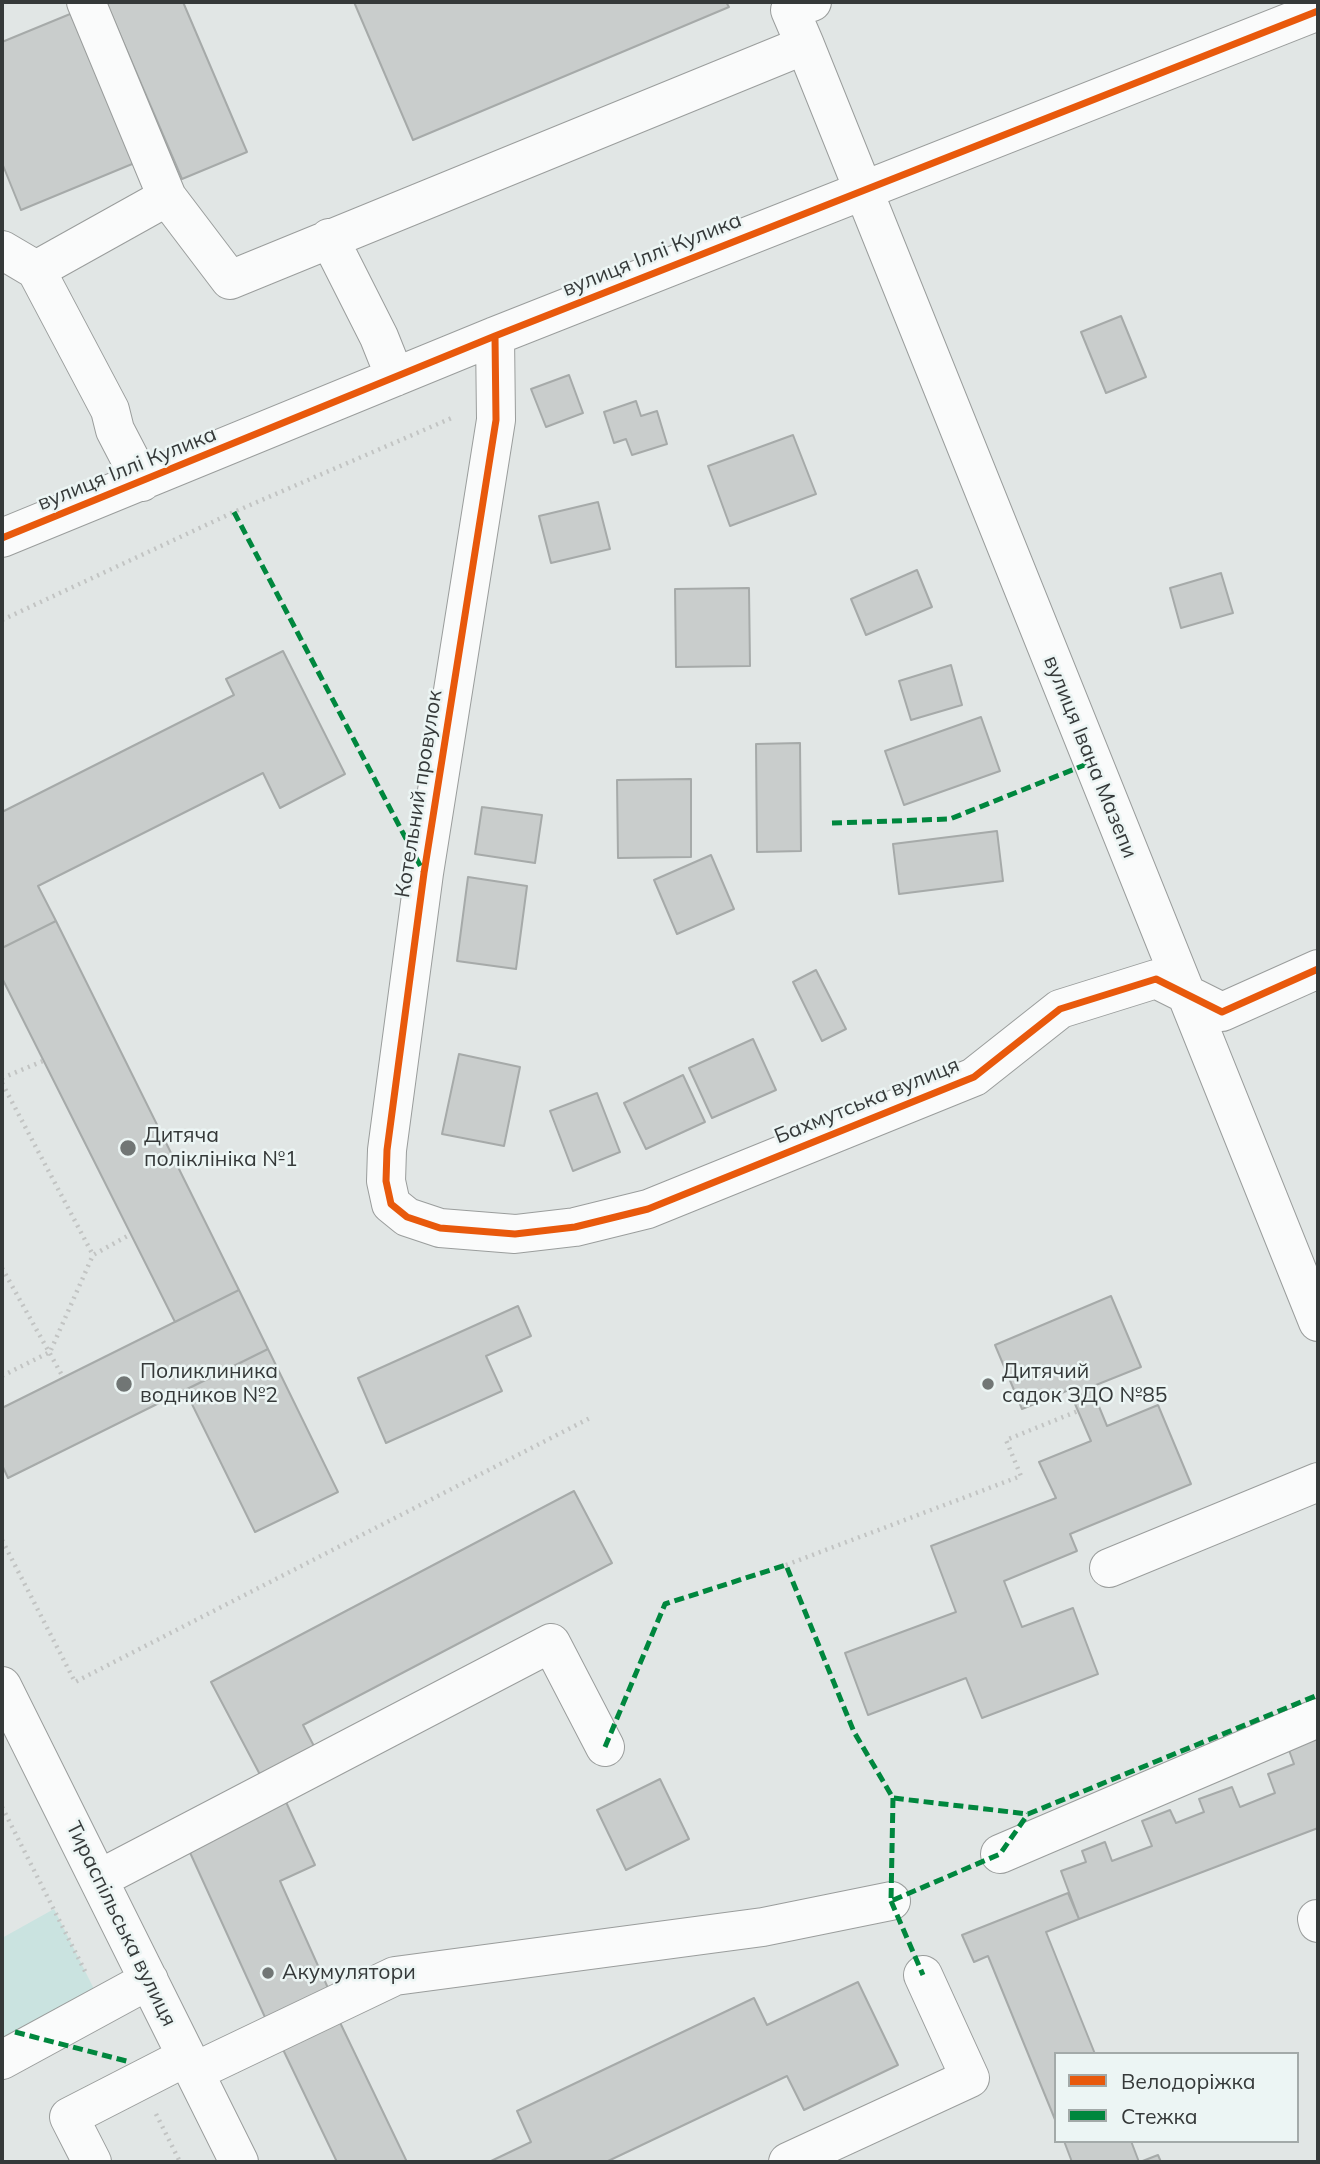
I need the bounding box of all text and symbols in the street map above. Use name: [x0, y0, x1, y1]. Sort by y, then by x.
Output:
street label: вулиця Іллі Кулика: [559, 208, 745, 302]
street label: вулиця Іллі Кулика: [34, 422, 220, 516]
street label: вулиця Івана Мазепи: [1038, 652, 1142, 862]
street label: Котельний провулок: [390, 688, 448, 900]
street label: Бахмутська вулиця: [771, 1052, 963, 1150]
place label: Дитяча поліклініка №1: [144, 1123, 298, 1173]
marker: Дитяча поліклініка №1: [118, 1138, 138, 1158]
place label: Поликлиника водников №2: [140, 1359, 278, 1409]
place label: Дитячий садок ЗДО №85: [1002, 1359, 1167, 1409]
marker: Поликлиника водников №2: [114, 1374, 134, 1394]
marker: Дитячий садок ЗДО №85: [980, 1376, 996, 1392]
street label: Тираспільська вулиця: [60, 1817, 182, 2031]
place label: Акумулятори: [282, 1960, 416, 1986]
marker: Акумулятори: [260, 1965, 276, 1981]
legend: [1054, 2052, 1299, 2143]
text: Велодоріжка: [1121, 2068, 1256, 2094]
text: Стежка: [1121, 2103, 1198, 2129]

